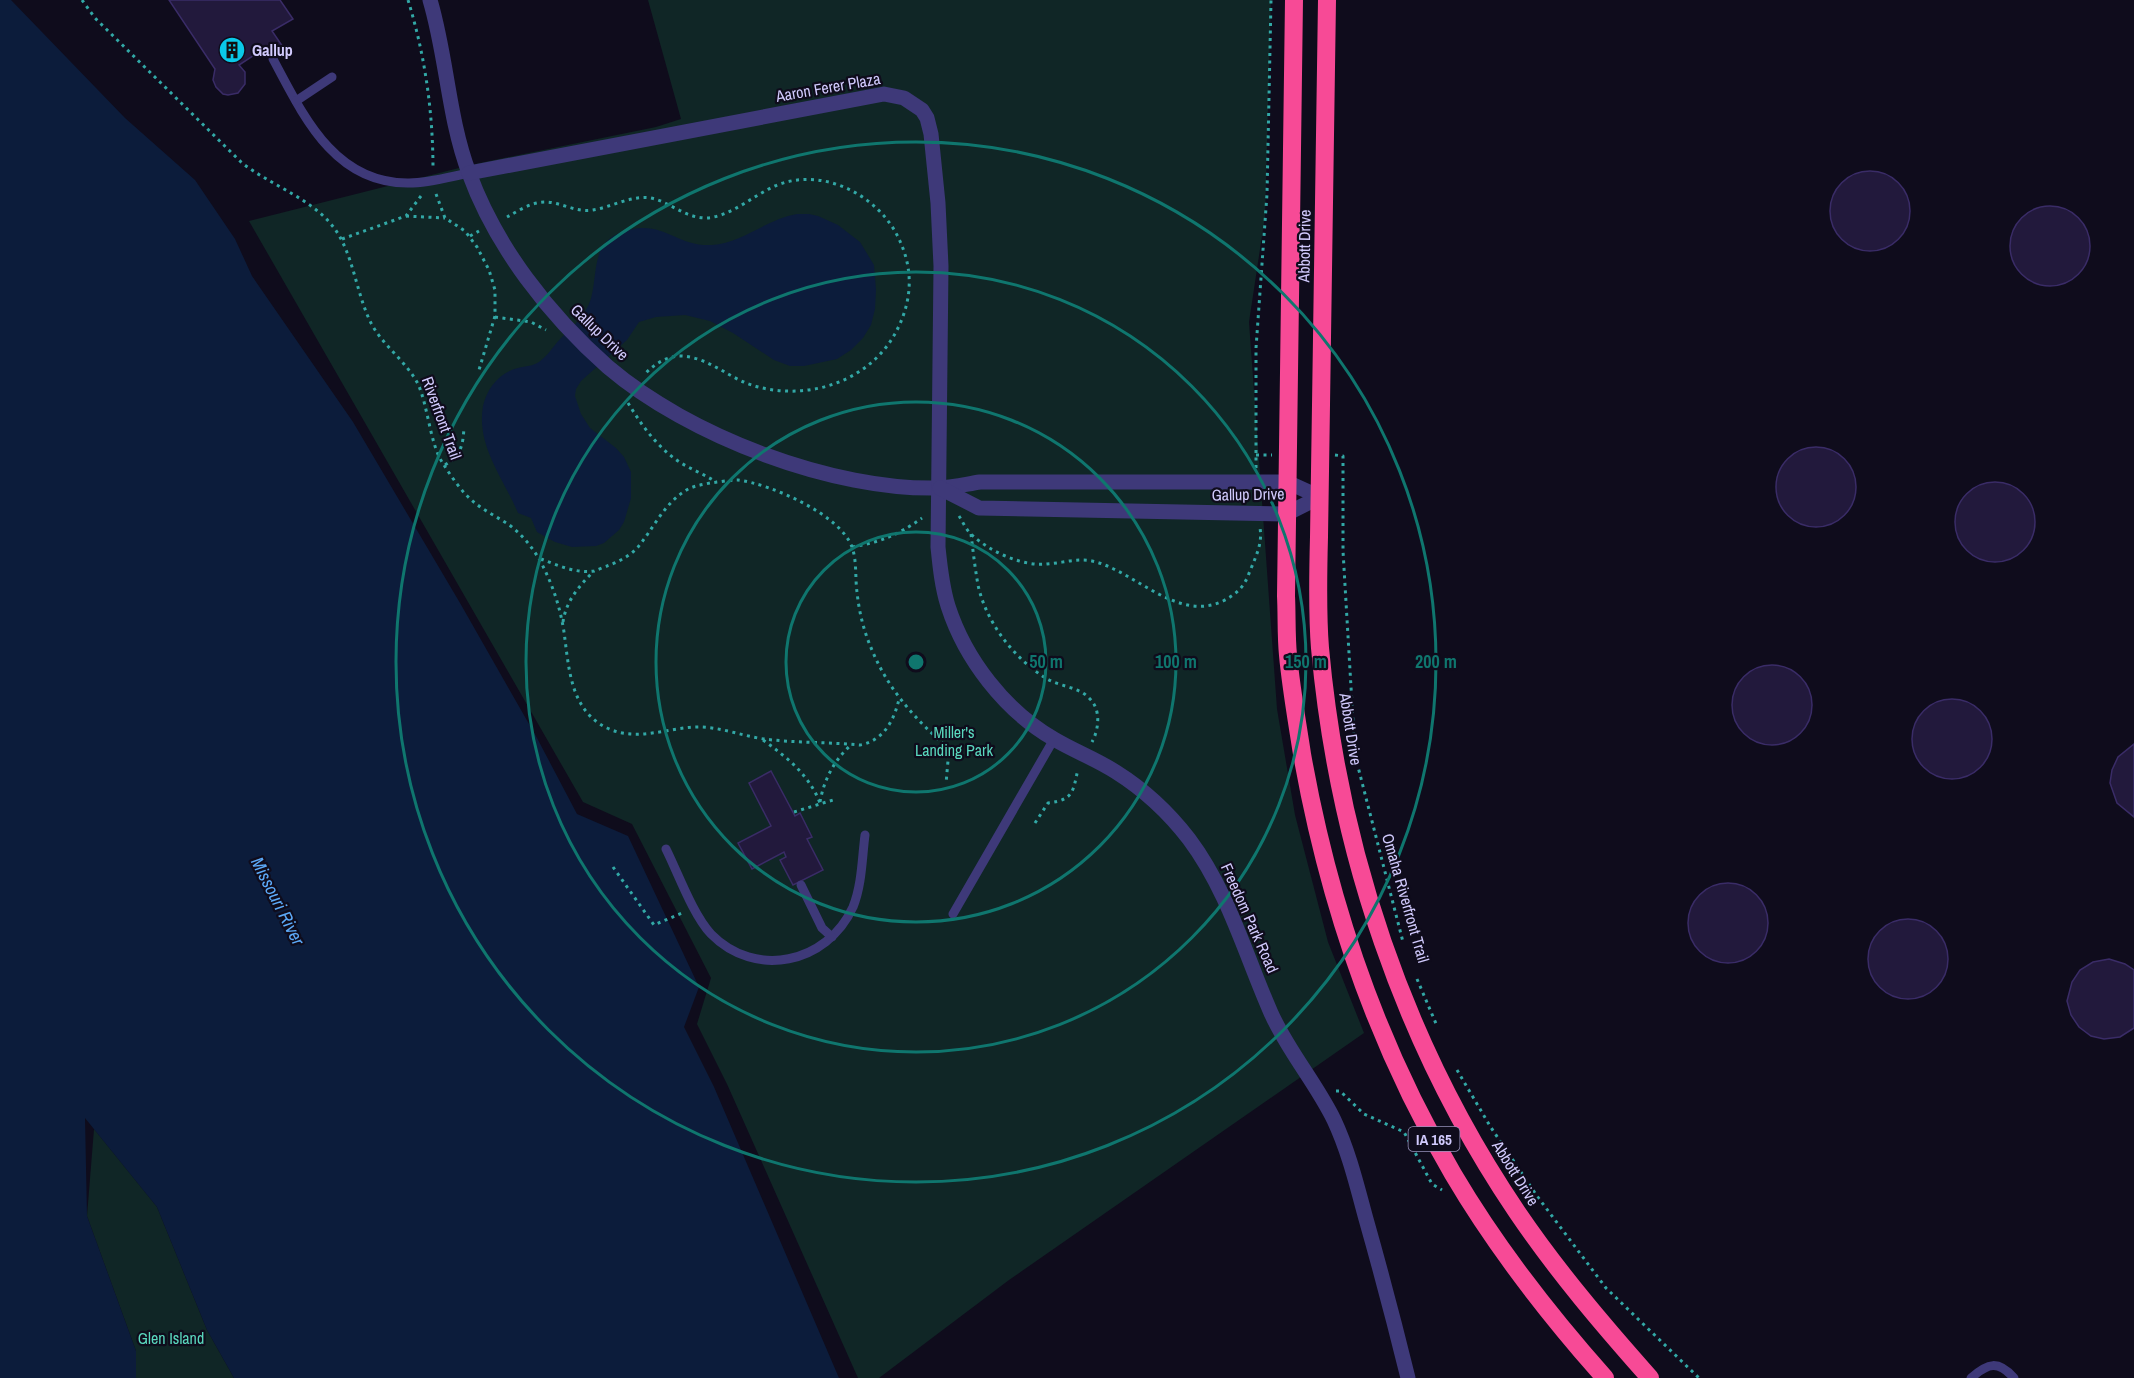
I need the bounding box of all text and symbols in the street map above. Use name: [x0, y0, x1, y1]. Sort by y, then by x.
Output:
building icon: Gallup: [217, 35, 247, 65]
place label: Gallup: [252, 39, 293, 61]
street label: Aaron Ferer Plaza: [773, 67, 883, 107]
street label: Abbott Drive: [1292, 209, 1316, 284]
street label: Gallup Drive: [566, 299, 634, 365]
street label: Riverfront Trail: [417, 373, 467, 463]
street label: Gallup Drive: [1211, 482, 1285, 506]
text: 50 m: [1029, 649, 1063, 674]
text: 100 m: [1155, 649, 1197, 674]
text: 150 m: [1285, 649, 1327, 674]
text: 200 m: [1415, 649, 1457, 674]
centre of rings: [906, 652, 926, 672]
street label: Abbott Drive: [1334, 690, 1368, 767]
park label: Miller's Landing Park: [915, 721, 993, 761]
street label: Omaha Riverfront Trail: [1377, 831, 1435, 965]
water label: Missouri River: [245, 853, 311, 950]
street label: Freedom Park Road: [1216, 860, 1284, 976]
road number: IA 165: [1408, 1127, 1460, 1151]
street label: Abbott Drive: [1487, 1135, 1545, 1210]
park label: Glen Island: [138, 1327, 204, 1349]

